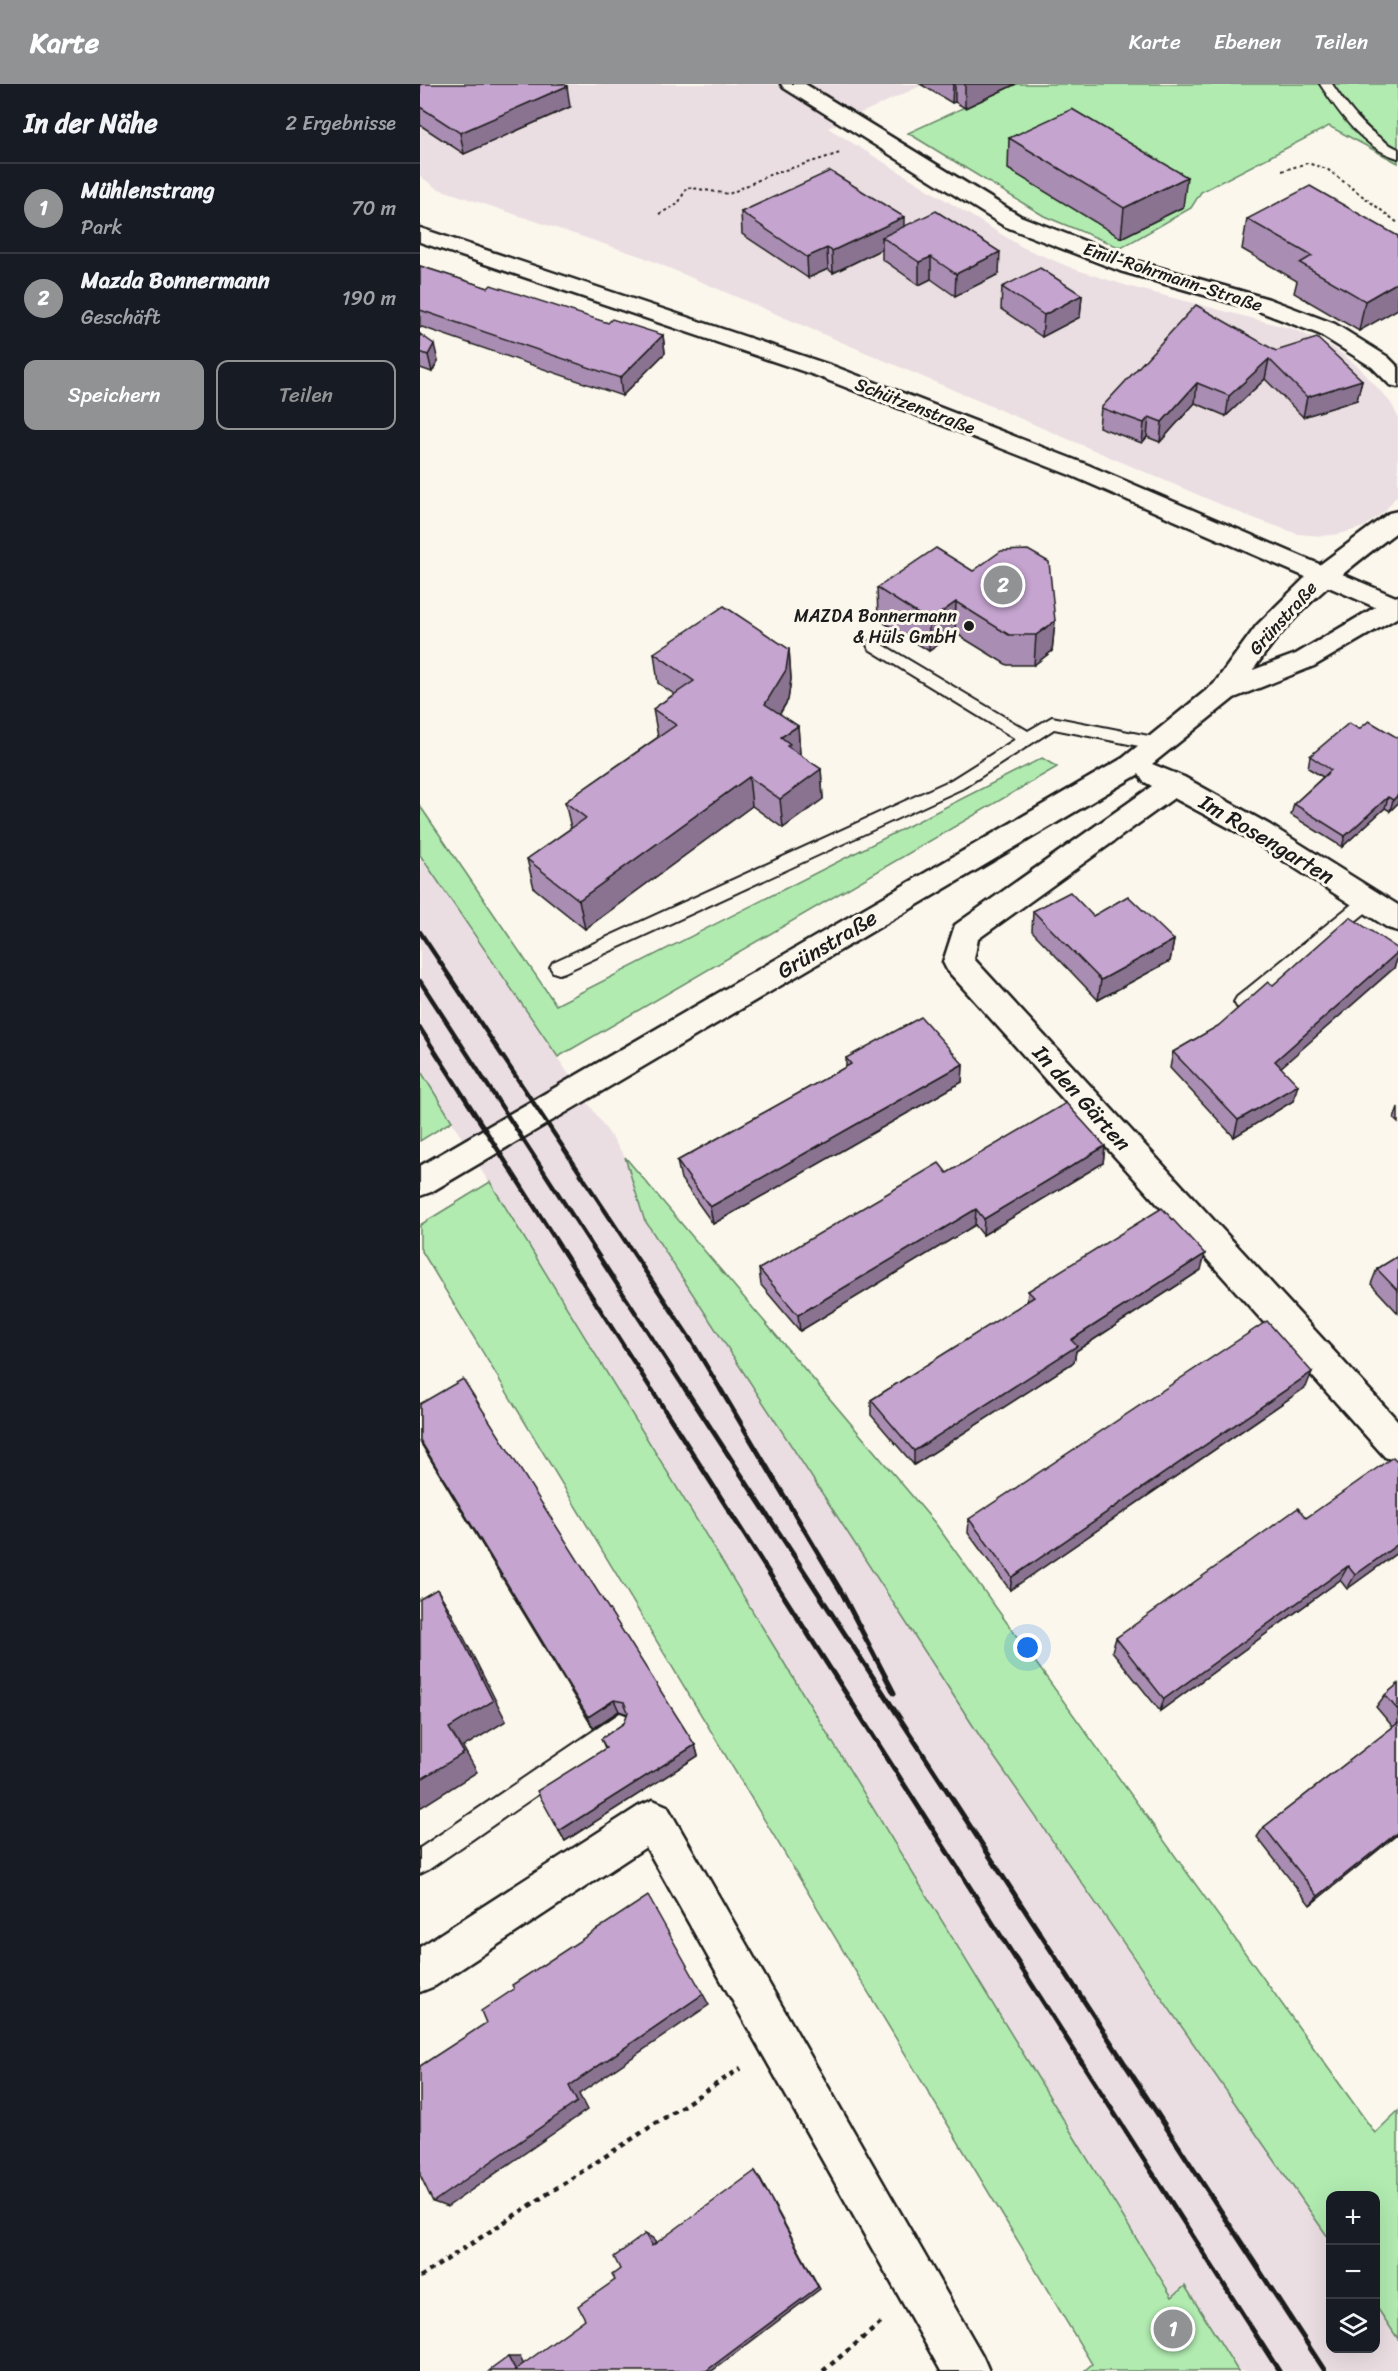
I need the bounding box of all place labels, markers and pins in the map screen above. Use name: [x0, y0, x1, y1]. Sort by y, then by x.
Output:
pin: 2: [984, 562, 1022, 608]
place label: MAZDA Bonnermann & Hüls GmbH: [794, 600, 957, 653]
marker: MAZDA Bonnermann & Hüls GmbH: [962, 619, 976, 633]
pin: 1: [1154, 2306, 1192, 2352]

